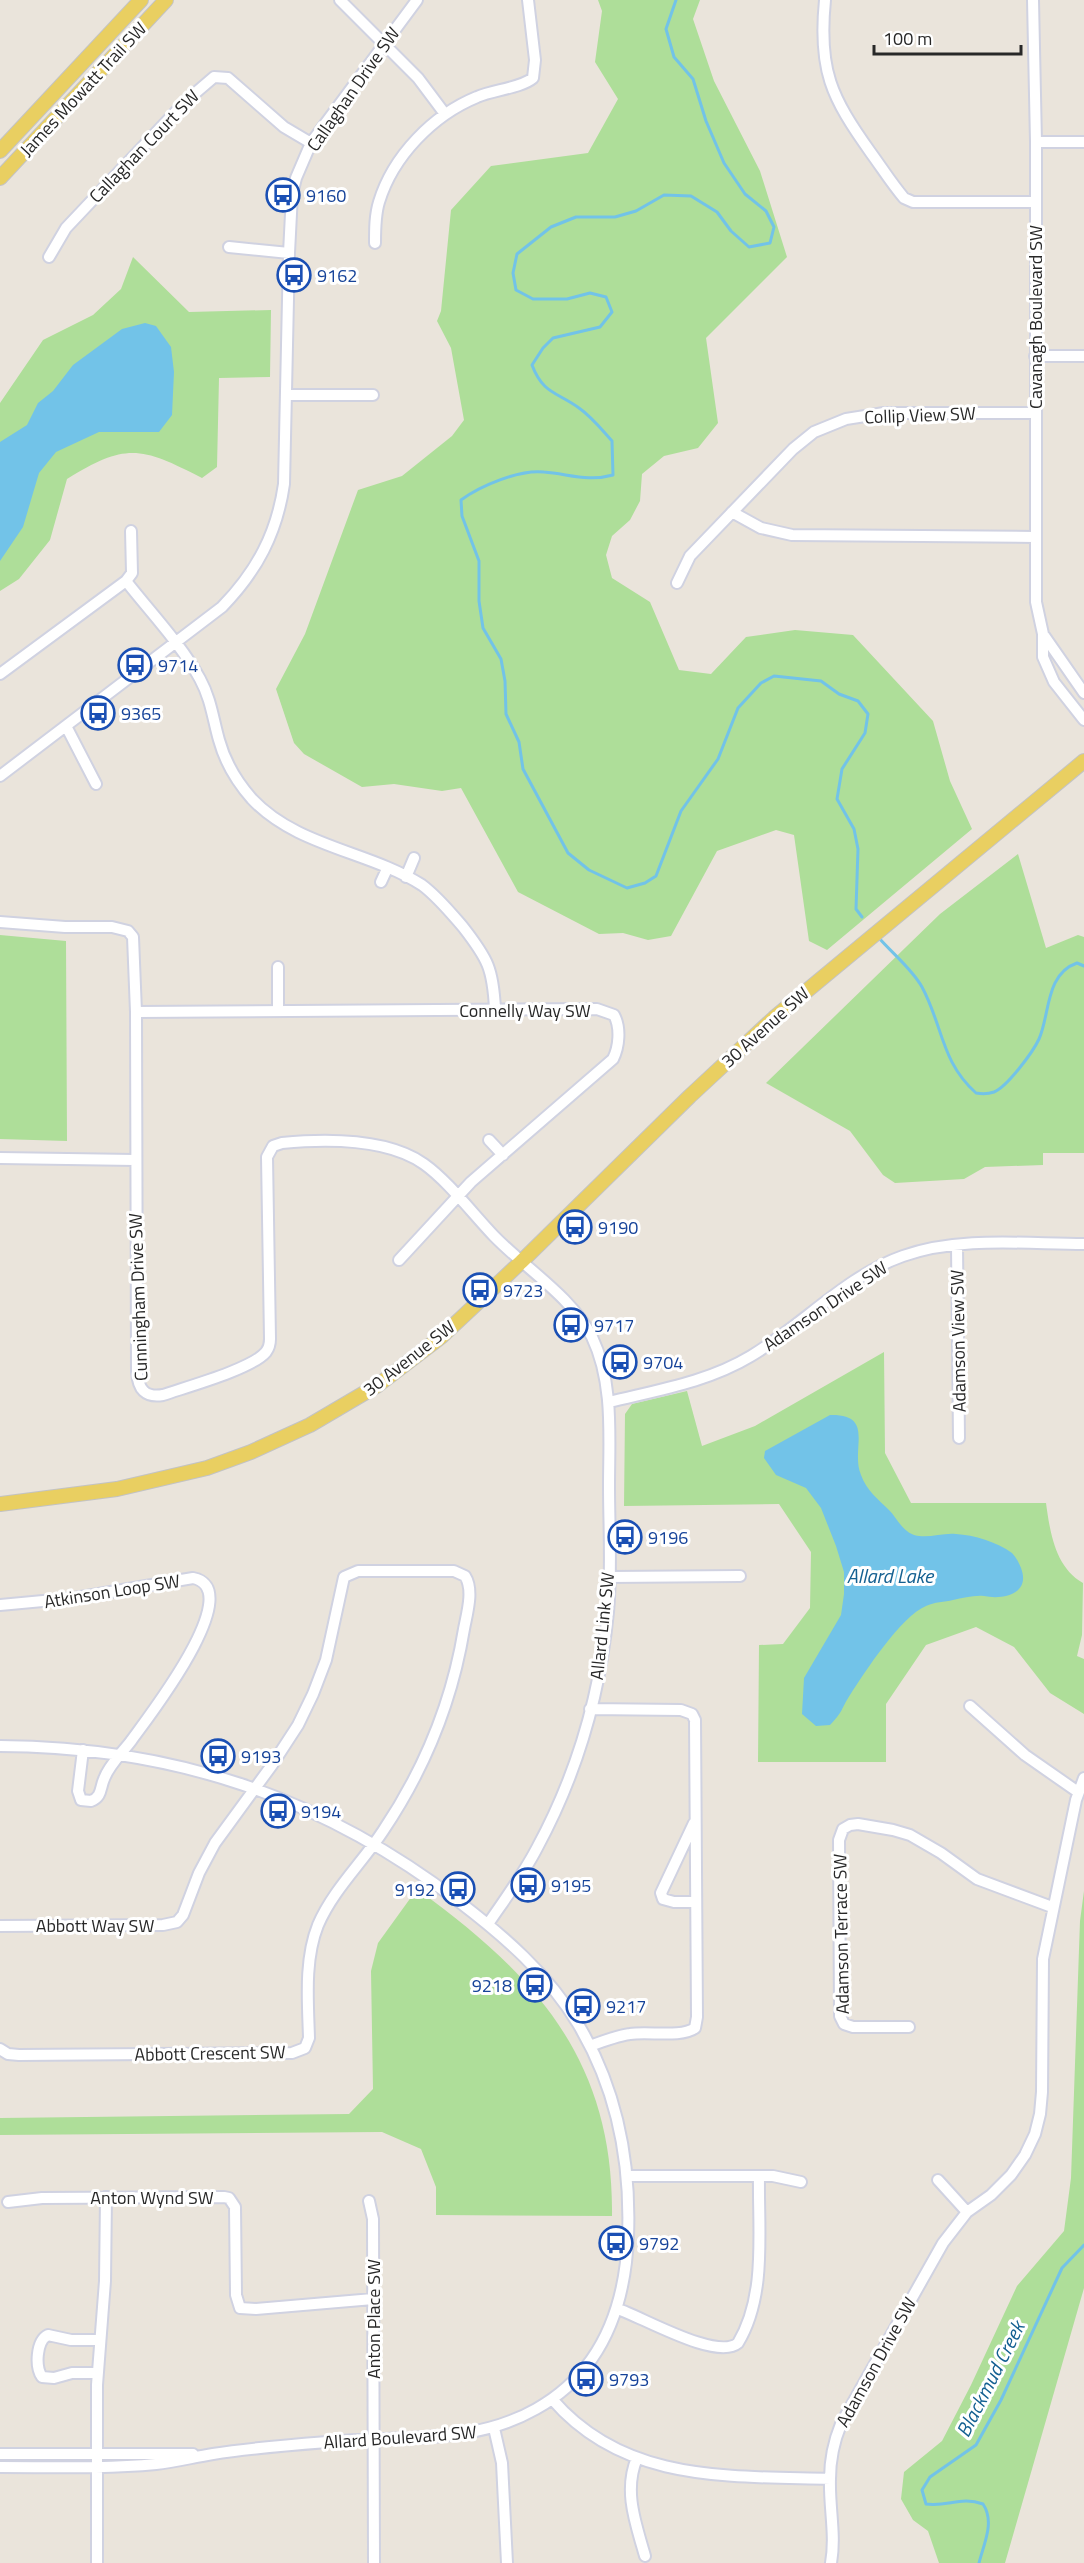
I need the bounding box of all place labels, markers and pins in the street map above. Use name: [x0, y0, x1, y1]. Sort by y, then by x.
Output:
bus stop icon: 9160: [265, 177, 301, 213]
place label: 9160: [306, 182, 346, 209]
bus stop icon: 9162: [276, 257, 312, 293]
place label: 9162: [317, 262, 357, 289]
bus stop icon: 9714: [117, 647, 153, 683]
place label: 9714: [158, 652, 198, 679]
bus stop icon: 9365: [80, 695, 116, 731]
place label: 9365: [121, 700, 161, 727]
bus stop icon: 9190: [557, 1209, 593, 1245]
place label: 9190: [598, 1214, 638, 1241]
bus stop icon: 9723: [462, 1272, 498, 1308]
place label: 9723: [503, 1277, 543, 1304]
bus stop icon: 9717: [553, 1307, 589, 1343]
place label: 9717: [594, 1312, 634, 1339]
bus stop icon: 9704: [602, 1344, 638, 1380]
place label: 9704: [643, 1349, 683, 1376]
bus stop icon: 9196: [607, 1519, 643, 1555]
place label: 9196: [648, 1524, 688, 1551]
bus stop icon: 9193: [200, 1738, 236, 1774]
place label: 9193: [241, 1743, 281, 1770]
bus stop icon: 9194: [260, 1793, 296, 1829]
place label: 9194: [301, 1798, 341, 1825]
bus stop icon: 9195: [510, 1867, 546, 1903]
bus stop icon: 9192: [440, 1871, 476, 1907]
place label: 9195: [551, 1872, 591, 1899]
place label: 9192: [395, 1876, 435, 1903]
bus stop icon: 9218: [517, 1967, 553, 2003]
place label: 9218: [472, 1972, 512, 1999]
bus stop icon: 9217: [565, 1988, 601, 2024]
place label: 9217: [606, 1993, 646, 2020]
bus stop icon: 9792: [598, 2225, 634, 2261]
place label: 9792: [639, 2230, 679, 2257]
bus stop icon: 9793: [568, 2361, 604, 2397]
place label: 9793: [609, 2366, 649, 2393]

